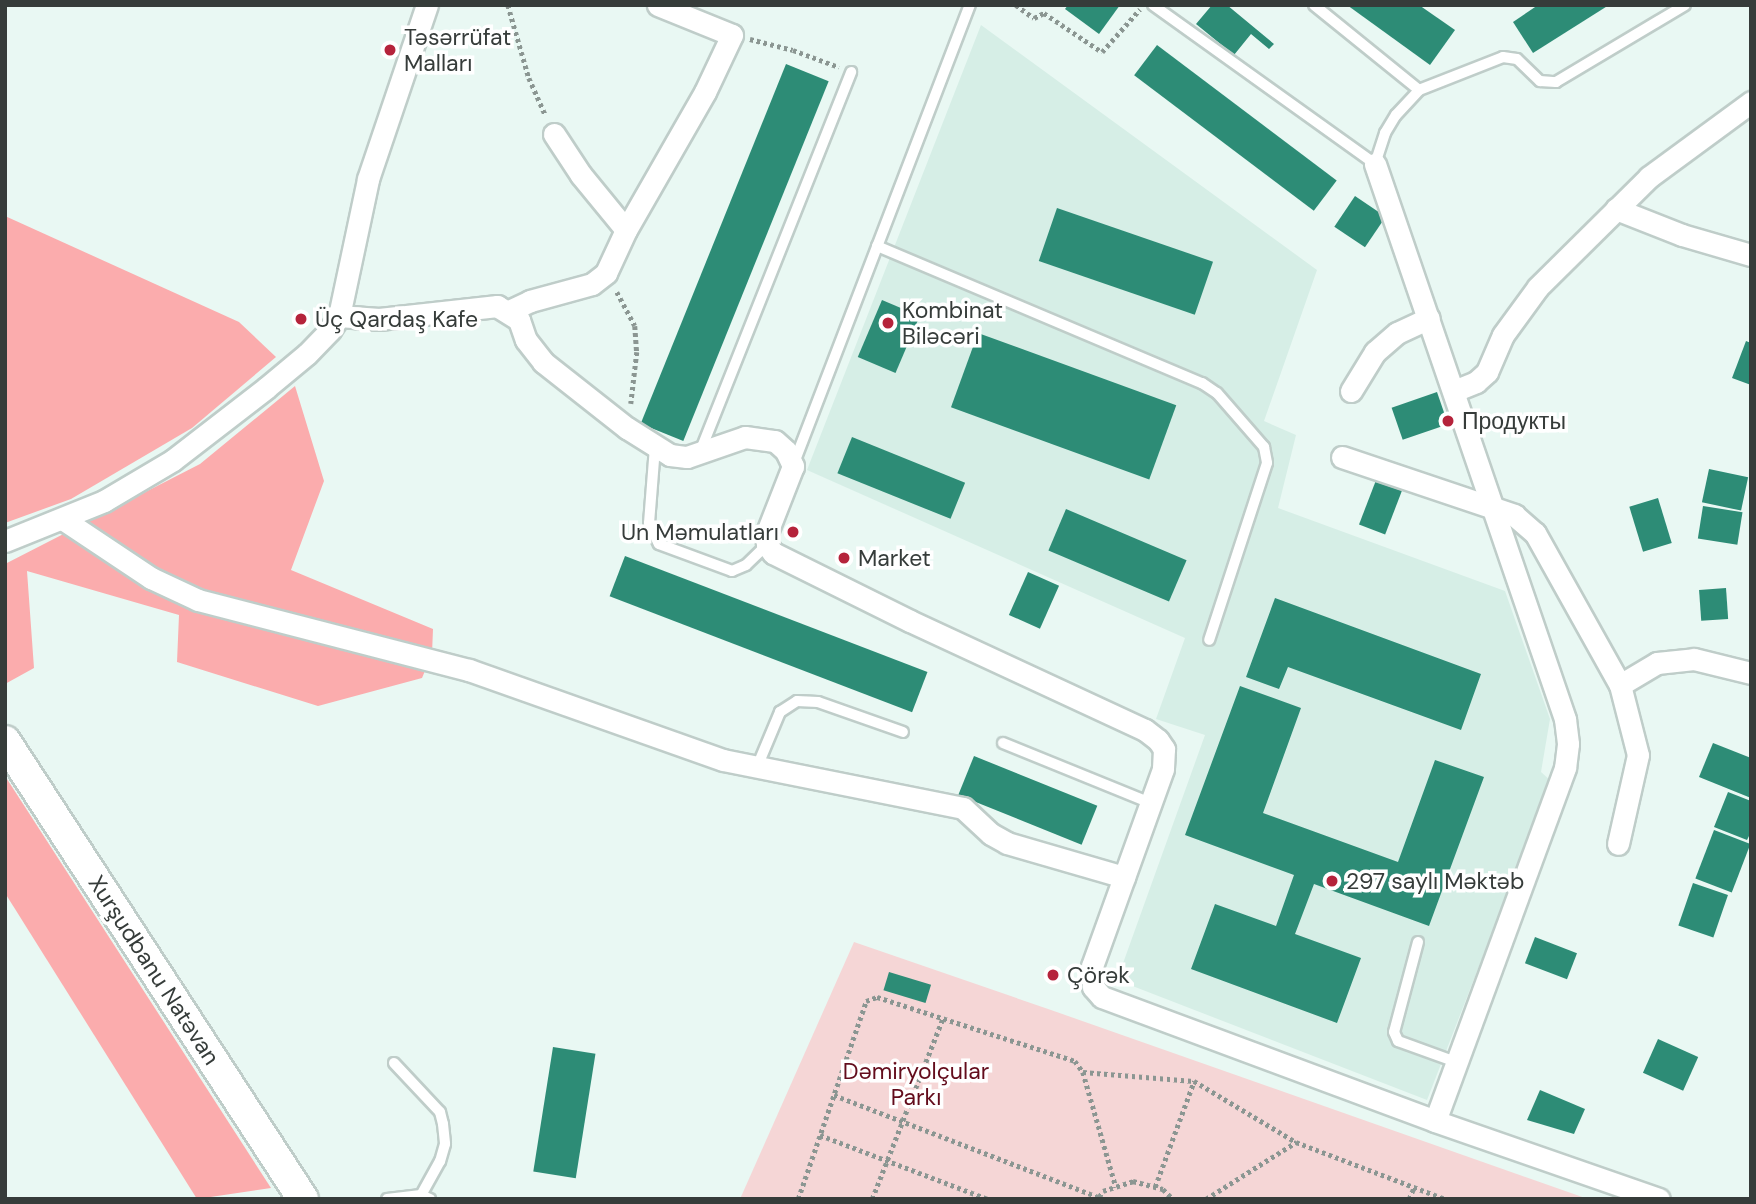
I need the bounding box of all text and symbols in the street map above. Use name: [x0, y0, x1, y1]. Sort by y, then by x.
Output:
place label: Təsərrüfat Malları: [404, 23, 511, 77]
marker: Təsərrüfat Malları: [382, 42, 398, 58]
place label: Kombinat Biləcəri: [902, 296, 1003, 350]
place label: Üç Qardaş Kafe: [315, 305, 478, 333]
marker: Üç Qardaş Kafe: [293, 311, 309, 327]
marker: Kombinat Biləcəri: [880, 315, 896, 331]
place label: Продукты: [1462, 407, 1566, 435]
marker: Продукты: [1440, 413, 1456, 429]
place label: Un Məmulatları: [621, 518, 779, 546]
marker: Un Məmulatları: [785, 524, 801, 540]
place label: Market: [858, 544, 931, 572]
marker: Market: [836, 550, 852, 566]
place label: 297 saylı Məktəb: [1346, 867, 1524, 895]
street label: Xurşudbanu Natəvan: [82, 870, 226, 1070]
marker: 297 saylı Məktəb: [1324, 873, 1340, 889]
place label: Çörək: [1067, 961, 1130, 989]
marker: Çörək: [1045, 967, 1061, 983]
park label: Dəmiryolçular Parkı: [843, 1057, 989, 1111]

